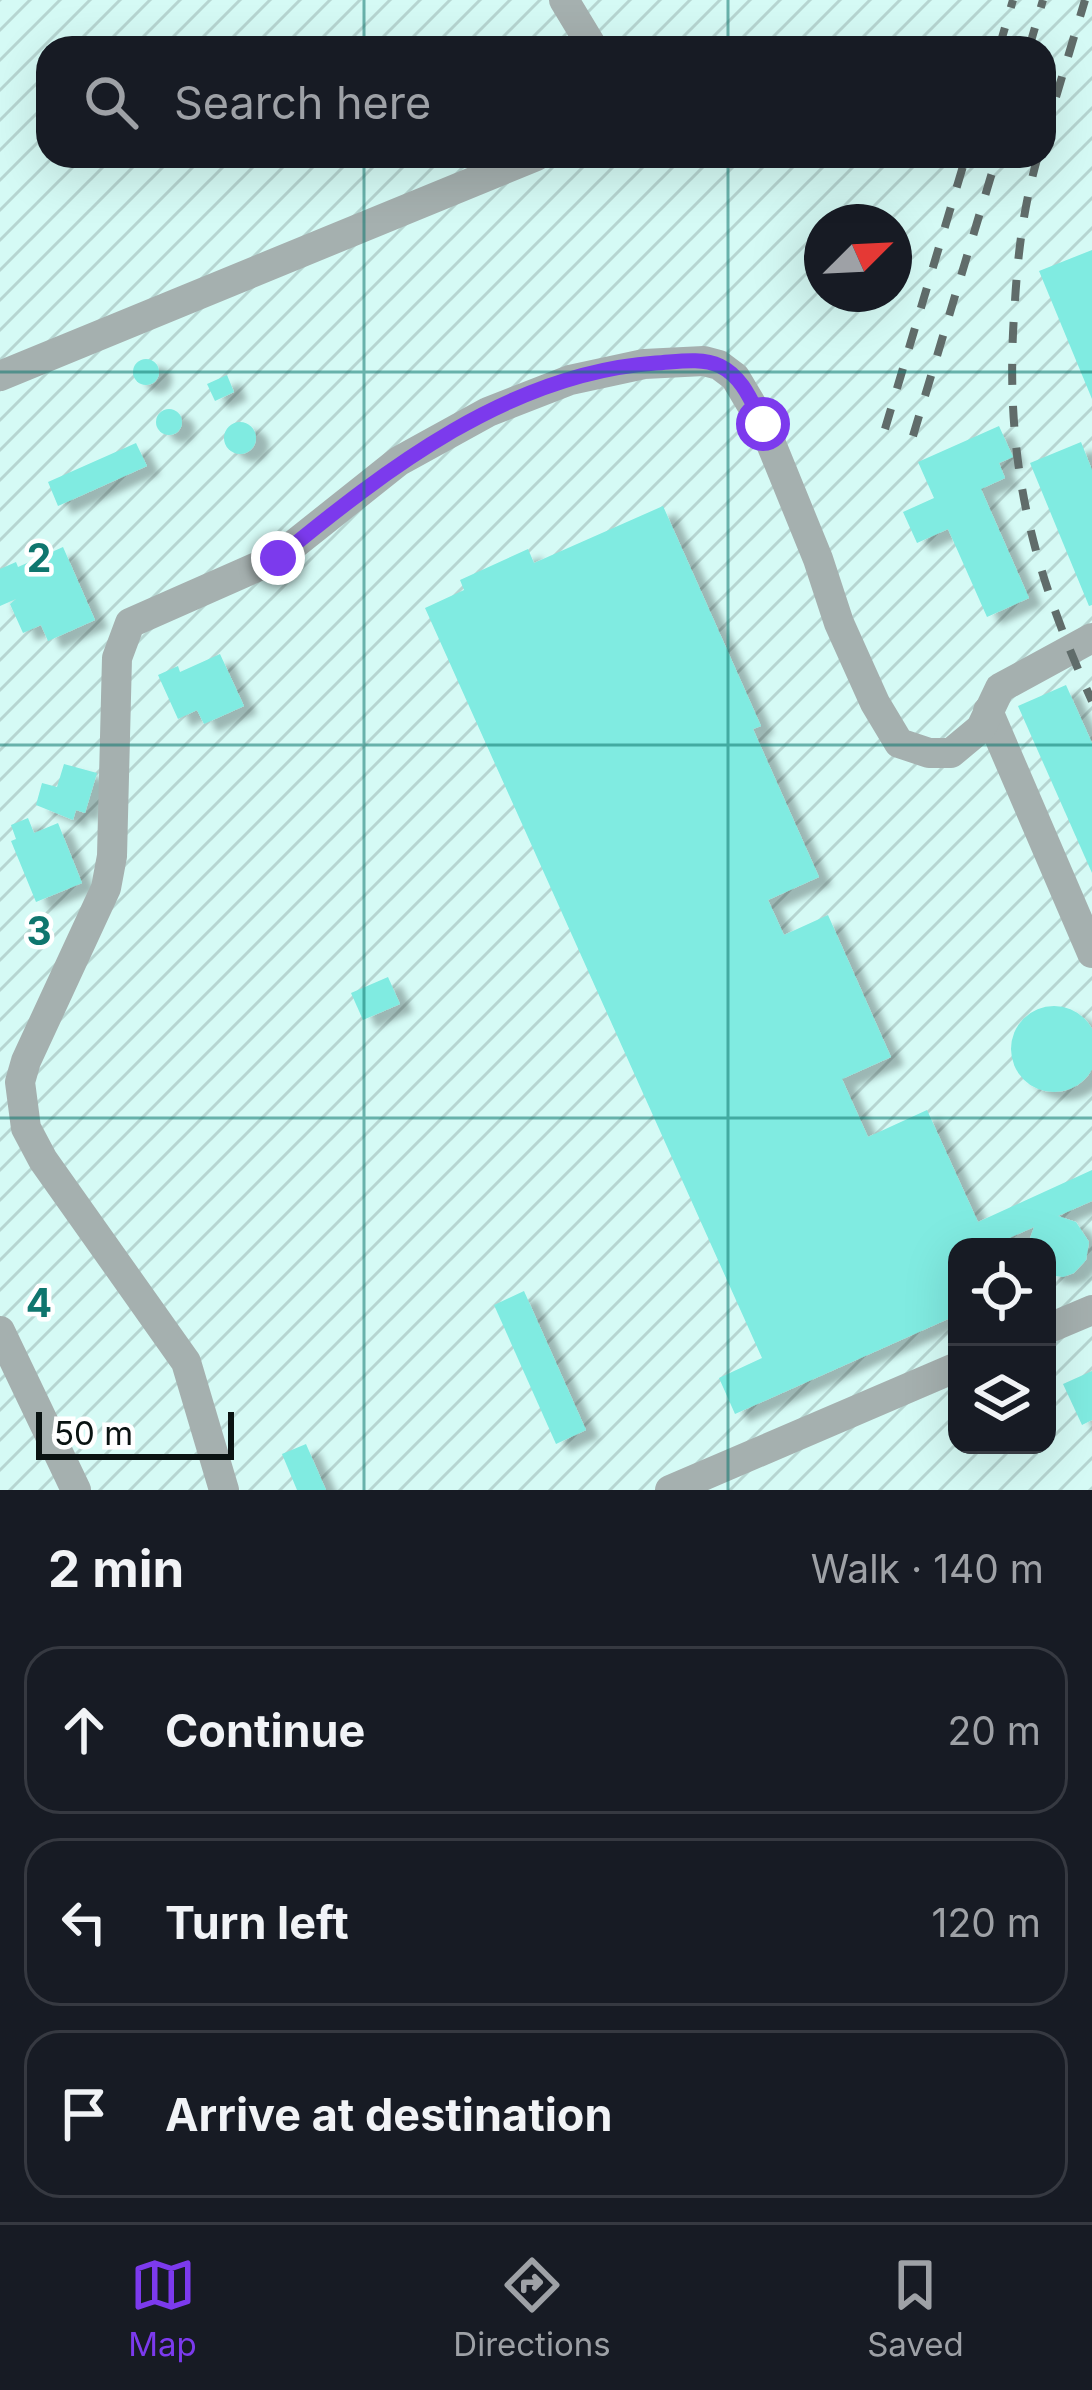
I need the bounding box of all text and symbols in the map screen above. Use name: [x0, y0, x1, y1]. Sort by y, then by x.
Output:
search box: [36, 36, 1056, 168]
icon: search: [78, 69, 144, 135]
text: Search here: [174, 75, 431, 130]
north arrow: [804, 204, 912, 312]
route start: [736, 397, 790, 451]
route end: [251, 531, 305, 585]
text: 2: [27, 534, 51, 581]
text: 3: [26, 907, 52, 954]
map controls: [948, 1238, 1056, 1454]
button: locate: [948, 1238, 1056, 1346]
text: 4: [26, 1279, 52, 1326]
button: layers: [948, 1346, 1056, 1454]
scale bar: [36, 1406, 234, 1459]
text: 50 m: [54, 1413, 133, 1453]
text: 2 min: [48, 1538, 184, 1599]
text: Walk · 140 m: [811, 1545, 1044, 1592]
icon: ahead: [51, 1697, 117, 1763]
text: Continue: [165, 1703, 365, 1758]
text: 20 m: [947, 1707, 1041, 1754]
icon: left: [51, 1889, 117, 1955]
text: Turn left: [165, 1895, 349, 1950]
text: 120 m: [932, 1899, 1041, 1946]
icon: arrive: [51, 2081, 117, 2147]
text: Arrive at destination: [165, 2087, 612, 2142]
tab: Map: [128, 2252, 197, 2364]
tab: Directions: [453, 2252, 611, 2364]
tab: Saved: [867, 2252, 964, 2364]

